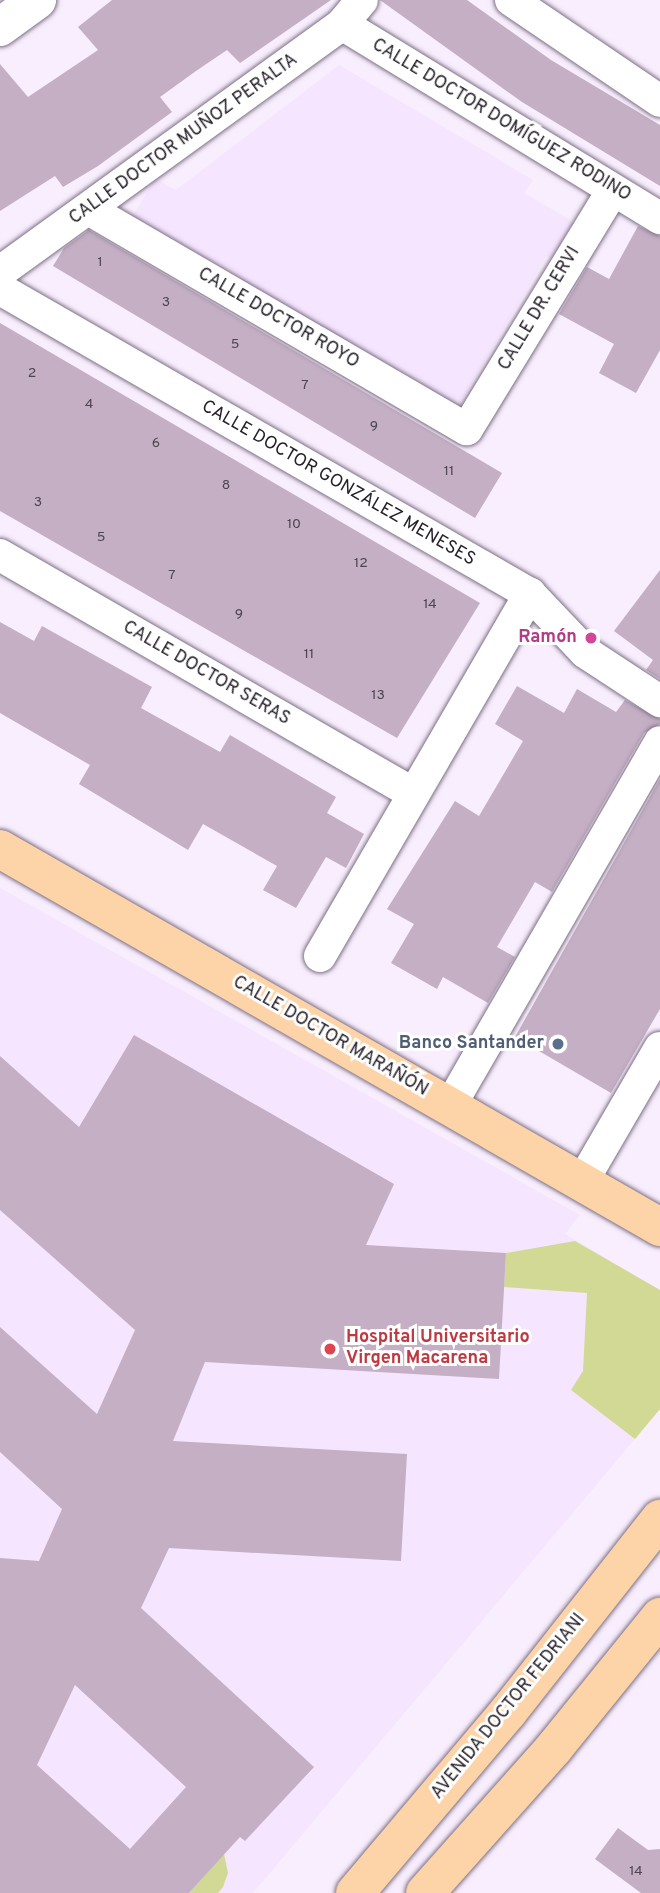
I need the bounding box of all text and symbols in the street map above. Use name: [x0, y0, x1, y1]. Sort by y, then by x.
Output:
street label: CALLE DOCTOR DOMÍGUEZ RODINO: [368, 35, 634, 207]
street label: CALLE DOCTOR MUÑOZ PERALTA: [66, 50, 302, 230]
street label: CALLE DR. CERVI: [494, 243, 586, 375]
house number: 1: [97, 255, 103, 271]
street label: CALLE DOCTOR ROYO: [194, 264, 362, 374]
house number: 3: [162, 295, 170, 311]
house number: 5: [231, 337, 239, 353]
house number: 2: [28, 366, 36, 382]
house number: 7: [301, 378, 309, 394]
street label: CALLE DOCTOR GONZÁLEZ MENESES: [197, 396, 479, 572]
house number: 4: [85, 397, 93, 413]
house number: 9: [370, 419, 378, 435]
house number: 6: [152, 436, 160, 452]
house number: 11: [444, 464, 454, 480]
house number: 8: [222, 478, 230, 494]
house number: 3: [34, 495, 42, 511]
house number: 10: [287, 517, 301, 533]
house number: 5: [97, 530, 105, 546]
house number: 12: [354, 556, 368, 572]
house number: 7: [168, 568, 176, 584]
house number: 14: [423, 597, 437, 613]
house number: 9: [235, 607, 243, 623]
street label: CALLE DOCTOR SERAS: [118, 617, 294, 731]
place label: Ramón: [518, 627, 577, 649]
marker: Ramón: [583, 630, 599, 646]
house number: 11: [304, 647, 314, 663]
house number: 13: [371, 688, 385, 704]
street label: CALLE DOCTOR MARAÑÓN: [228, 972, 432, 1102]
place label: Banco Santander: [399, 1033, 544, 1055]
marker: Banco Santander: [550, 1036, 566, 1052]
place label: Hospital Universitario Virgen Macarena: [346, 1328, 530, 1370]
marker: Hospital Universitario Virgen Macarena: [320, 1339, 340, 1359]
street label: AVENIDA DOCTOR FEDRIANI: [427, 1610, 591, 1804]
house number: 14: [629, 1864, 643, 1880]

